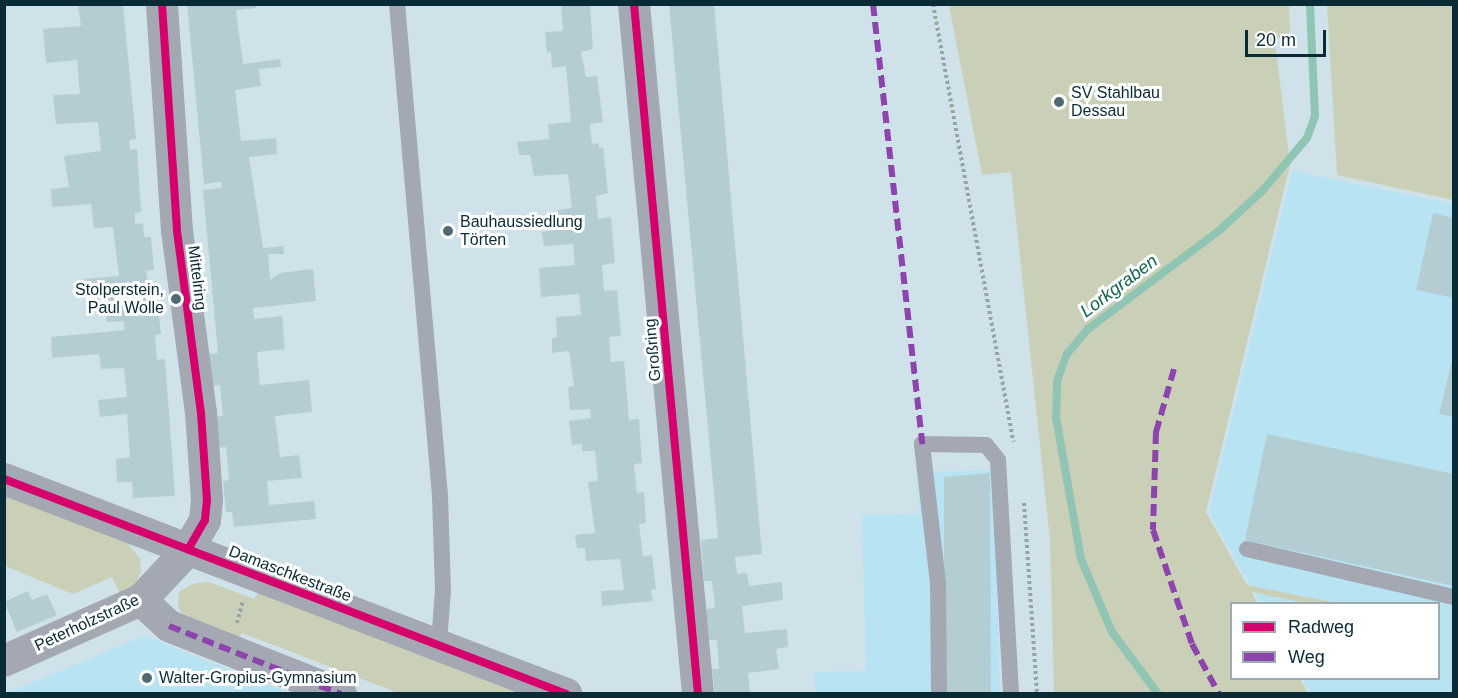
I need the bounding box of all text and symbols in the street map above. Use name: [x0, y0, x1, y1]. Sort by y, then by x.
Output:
scale bar: [1248, 18, 1329, 56]
text: 20 m: [1256, 30, 1296, 50]
place label: SV Stahlbau Dessau: [1071, 83, 1160, 121]
marker: SV Stahlbau Dessau: [1052, 95, 1066, 109]
place label: Bauhaussiedlung Törten: [460, 212, 583, 250]
marker: Bauhaussiedlung Törten: [441, 224, 455, 238]
street label: Mittelring: [184, 245, 210, 311]
water label: Lorkgraben: [1076, 250, 1162, 322]
place label: Stolperstein, Paul Wolle: [75, 280, 164, 318]
marker: Stolperstein, Paul Wolle: [169, 292, 183, 306]
street label: Großring: [641, 318, 665, 382]
street label: Damaschkestraße: [226, 542, 354, 606]
street label: Peterholzstraße: [32, 590, 142, 656]
legend: [1230, 602, 1440, 680]
text: Radweg: [1288, 617, 1354, 637]
text: Weg: [1288, 647, 1325, 667]
place label: Walter-Gropius-Gymnasium: [159, 668, 357, 688]
marker: Walter-Gropius-Gymnasium: [140, 671, 154, 685]

